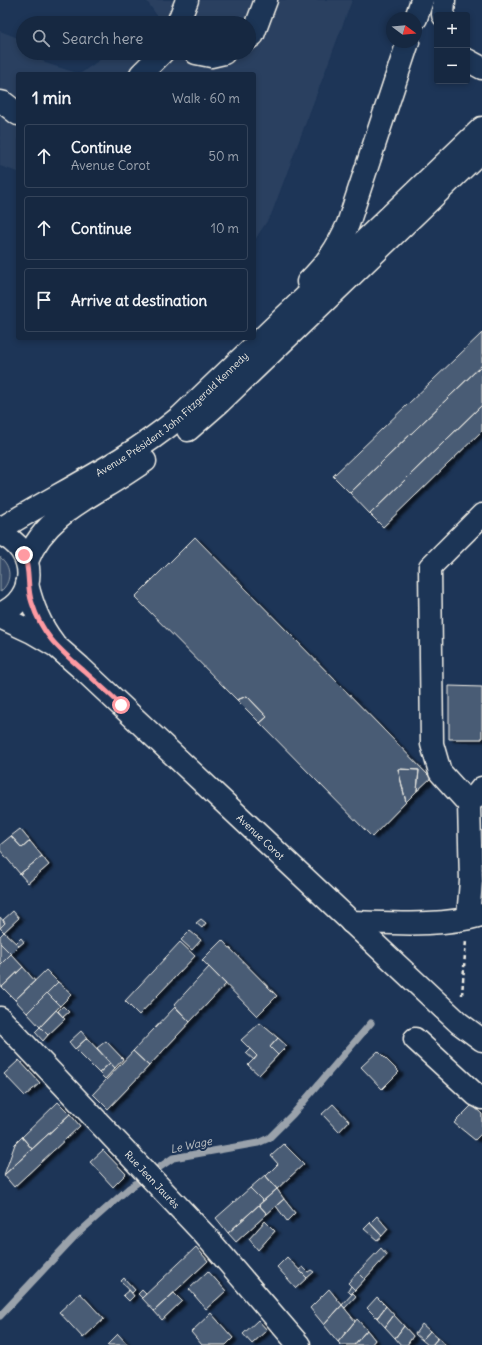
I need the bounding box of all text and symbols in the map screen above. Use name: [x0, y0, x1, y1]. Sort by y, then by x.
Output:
north arrow: [386, 12, 422, 48]
map controls: [434, 12, 470, 84]
button: +: [434, 12, 470, 48]
search box: [16, 16, 256, 60]
icon: search: [30, 27, 52, 49]
text: Search here: [62, 29, 143, 48]
button: −: [434, 48, 470, 84]
text: 1 min: [32, 87, 71, 109]
text: Walk · 60 m: [172, 90, 240, 107]
text: Continue: [71, 138, 132, 157]
icon: ahead: [33, 145, 55, 167]
text: 50 m: [208, 148, 239, 165]
text: Avenue Corot: [71, 157, 150, 174]
icon: ahead: [33, 217, 55, 239]
text: Continue: [71, 219, 132, 238]
text: 10 m: [211, 220, 239, 237]
icon: arrive: [33, 289, 55, 311]
text: Arrive at destination: [71, 291, 207, 310]
street label: Avenue Président John Fitzgerald Kennedy: [93, 349, 251, 479]
route end: [15, 546, 33, 564]
route start: [112, 696, 130, 714]
street label: Avenue Corot: [234, 811, 288, 863]
water label: Le Wage: [169, 1134, 214, 1156]
street label: Rue Jean Jaurès: [122, 1148, 183, 1211]

